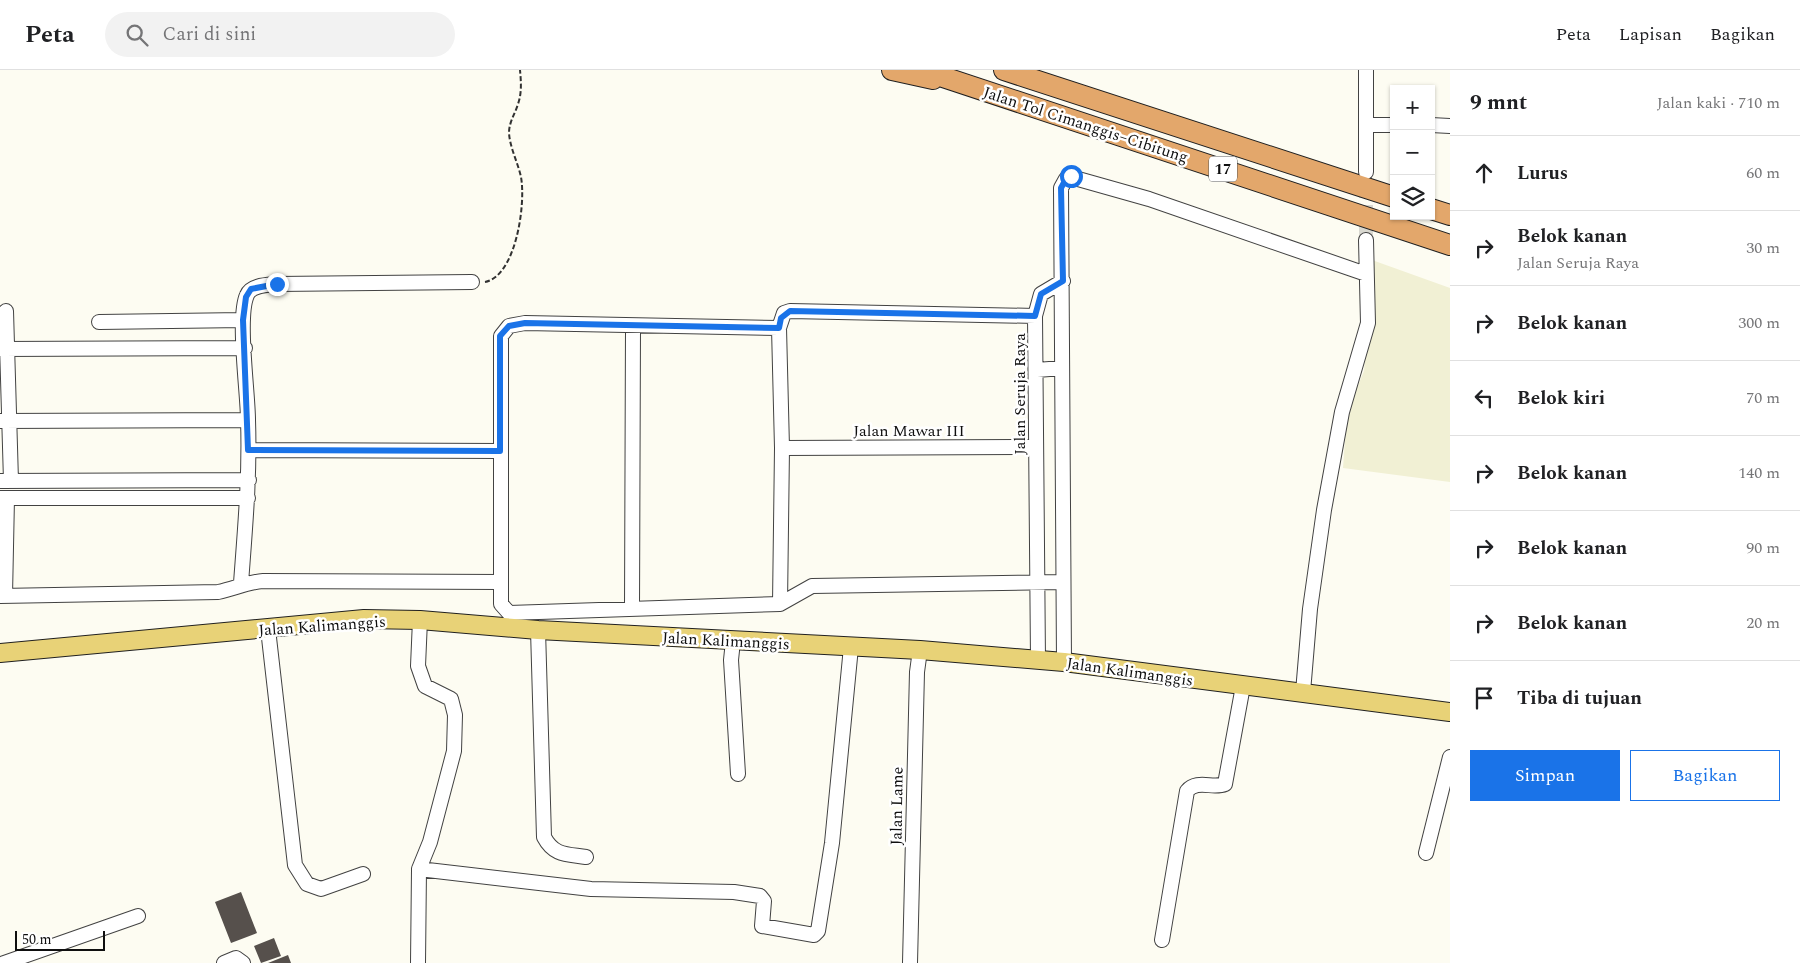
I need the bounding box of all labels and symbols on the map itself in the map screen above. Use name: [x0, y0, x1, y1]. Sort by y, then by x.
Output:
street label: Jalan Tol Cimanggis–Cibitung: [980, 80, 1191, 169]
road number: 17: [1209, 156, 1237, 182]
route start: [1060, 165, 1083, 188]
route end: [266, 273, 289, 296]
street label: Jalan Seruja Raya: [1008, 333, 1032, 455]
street label: Jalan Mawar III: [853, 419, 965, 443]
street label: Jalan Kalimanggis: [257, 610, 387, 642]
street label: Jalan Kalimanggis: [662, 626, 790, 656]
street label: Jalan Kalimanggis: [1065, 651, 1195, 693]
street label: Jalan Lame: [884, 766, 910, 846]
scale bar: [15, 928, 105, 951]

